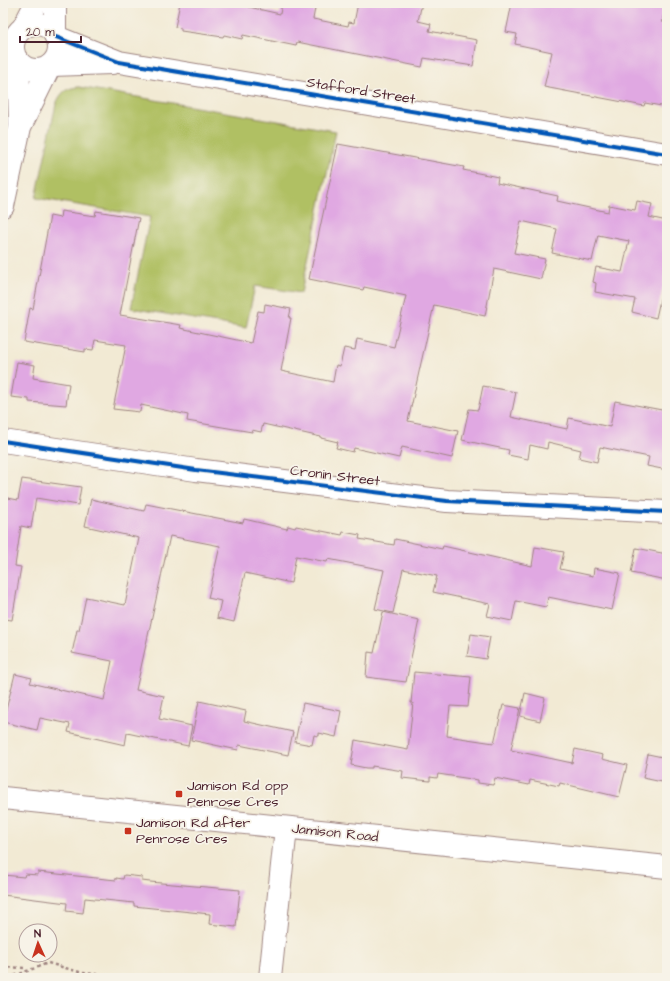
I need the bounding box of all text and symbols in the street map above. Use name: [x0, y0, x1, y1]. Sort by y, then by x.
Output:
scale bar: [20, 18, 81, 44]
text: 20 m: [26, 24, 55, 41]
street label: Stafford Street: [305, 73, 417, 110]
street label: Cronin Street: [289, 461, 381, 491]
place label: Jamison Rd opp Penrose Cres: [187, 776, 288, 812]
marker: Jamison Rd opp Penrose Cres: [174, 789, 184, 799]
place label: Jamison Rd after Penrose Cres: [136, 813, 250, 849]
street label: Jamison Road: [291, 818, 379, 848]
marker: Jamison Rd after Penrose Cres: [123, 826, 133, 836]
north arrow: [18, 923, 58, 963]
text: N: [34, 926, 41, 941]

